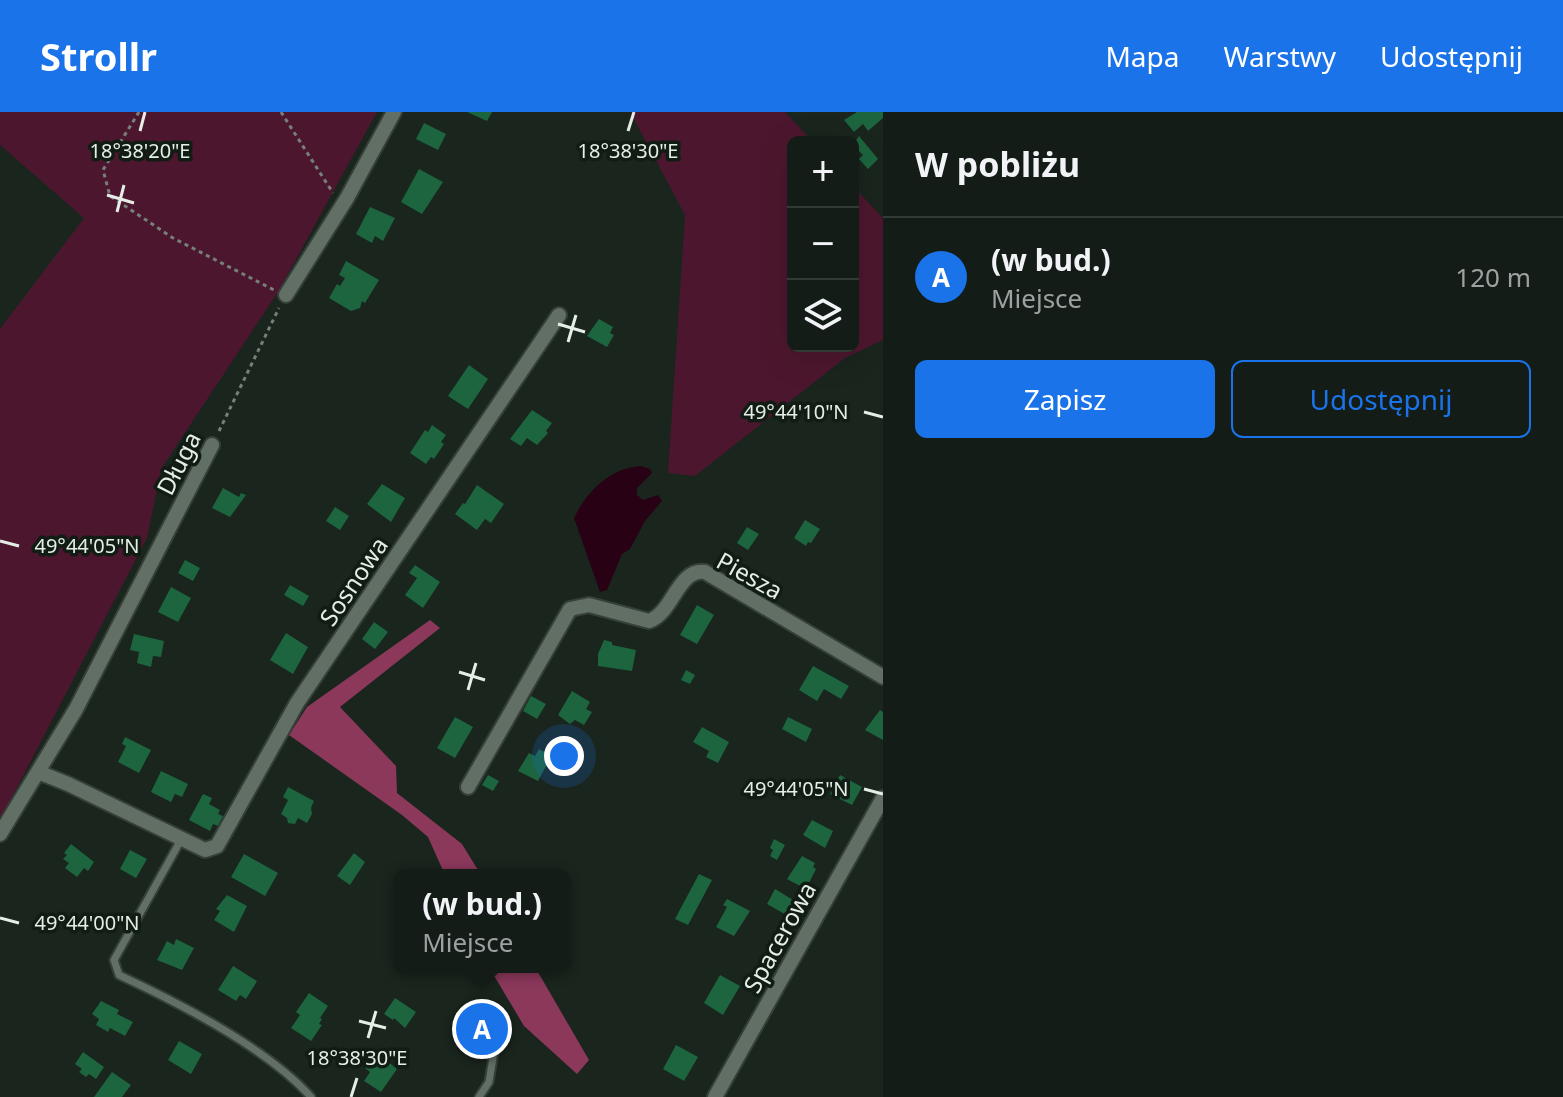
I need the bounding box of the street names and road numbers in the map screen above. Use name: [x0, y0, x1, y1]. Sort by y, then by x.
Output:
street label: Długa: [148, 426, 208, 500]
street label: Sosnowa: [311, 530, 395, 632]
street label: Piesza: [711, 543, 789, 607]
street label: Spacerowa: [735, 876, 823, 998]

